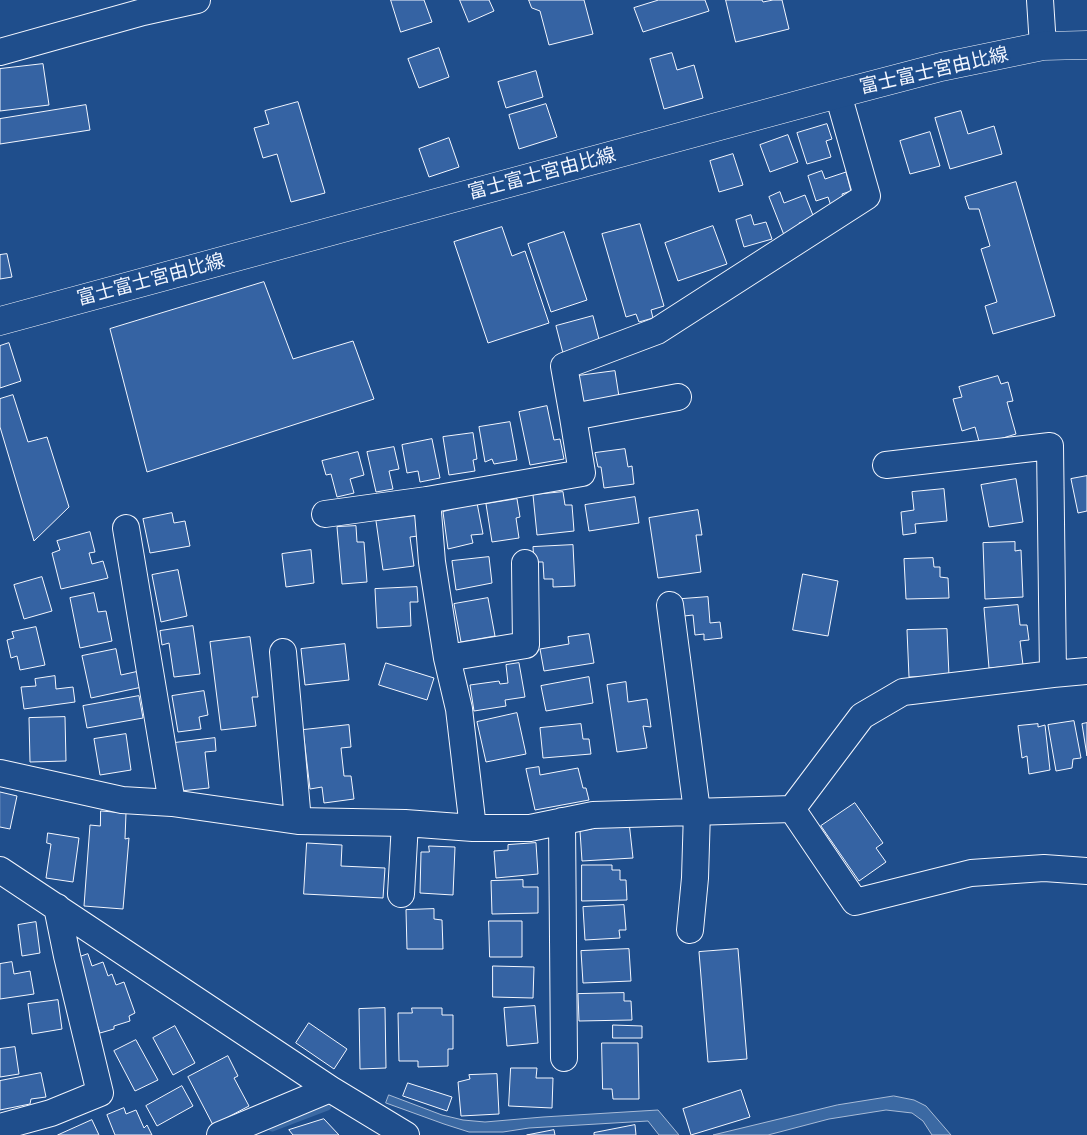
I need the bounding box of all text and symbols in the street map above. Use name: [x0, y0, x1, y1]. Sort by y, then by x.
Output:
street label: 富士富士宮由比線: [857, 43, 1011, 99]
street label: 富士富士宮由比線: [466, 143, 618, 205]
street label: 富士富士宮由比線: [75, 249, 227, 311]

